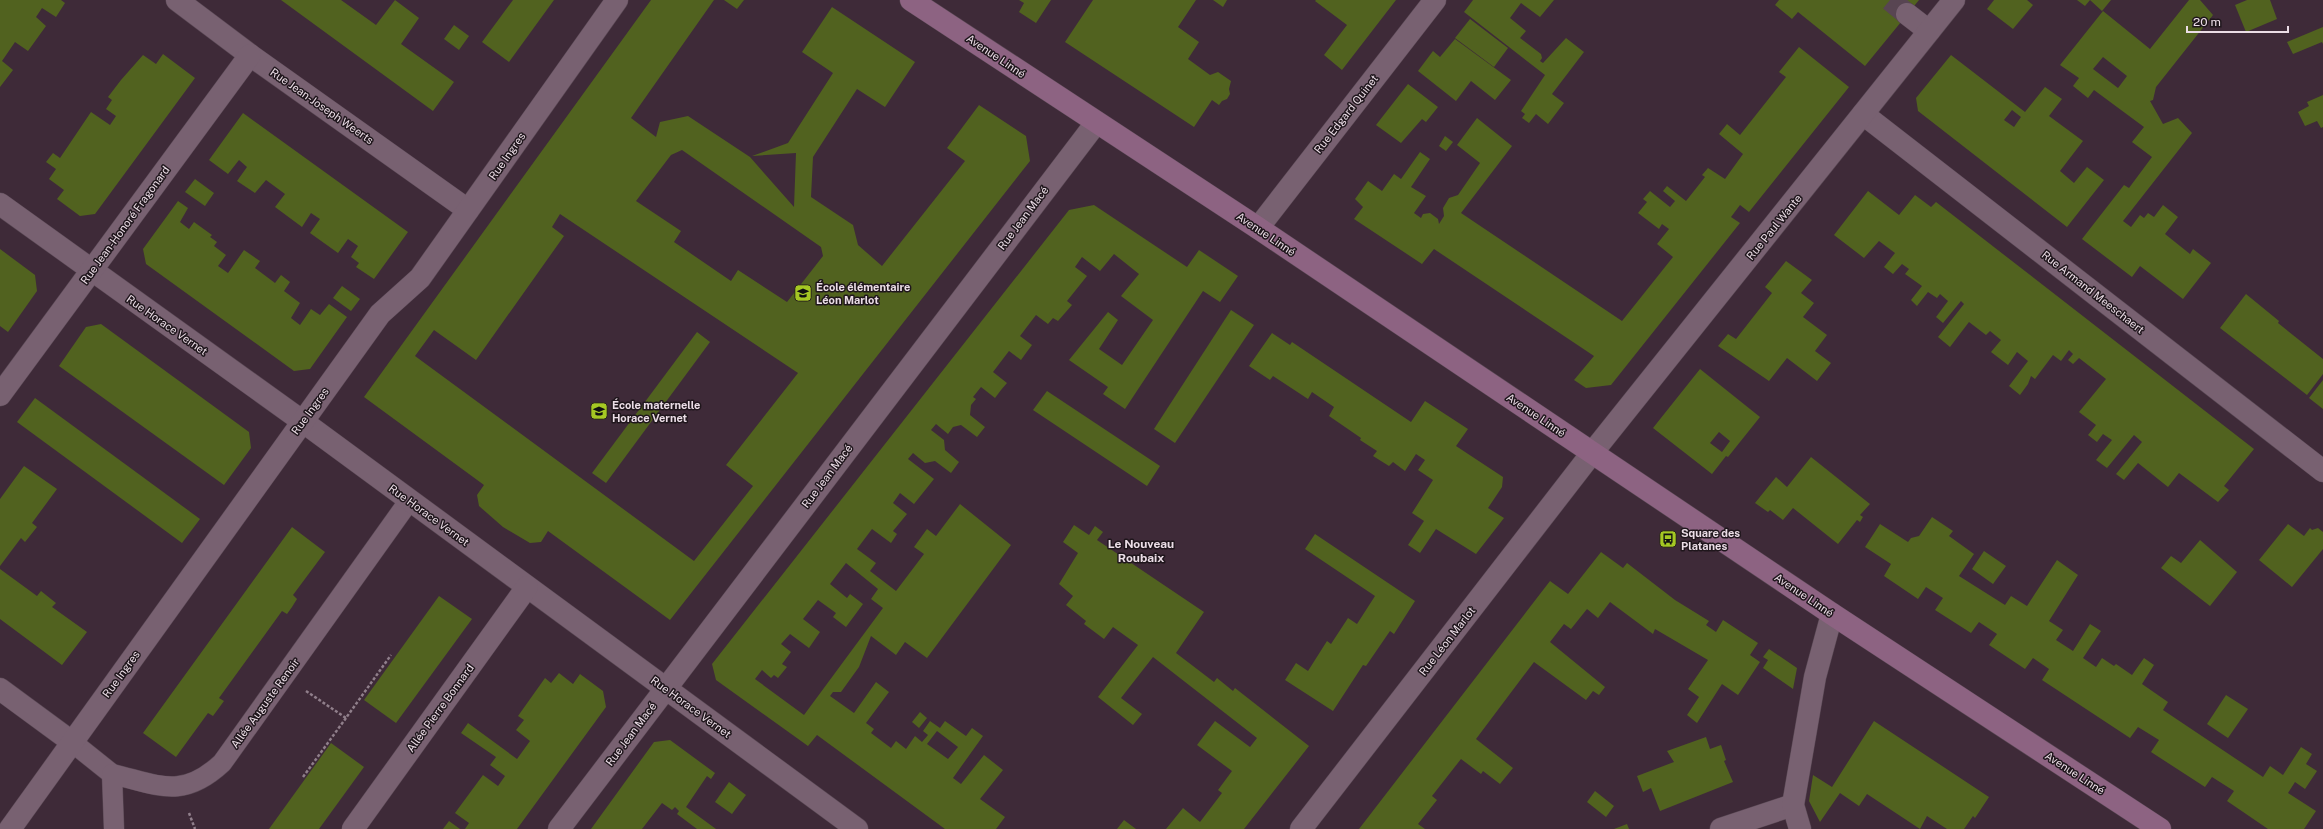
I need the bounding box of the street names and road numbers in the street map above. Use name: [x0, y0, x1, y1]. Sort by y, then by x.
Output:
street label: Avenue Linné: [964, 32, 1028, 80]
street label: Rue Jean-Joseph Weerts: [268, 66, 376, 147]
street label: Rue Edgard Quinet: [1312, 72, 1380, 156]
street label: Rue Ingres: [486, 130, 528, 182]
street label: Rue Jean-Honoré Fragonard: [78, 164, 172, 286]
street label: Rue Jean Macé: [995, 184, 1051, 252]
street label: Rue Paul Wante: [1744, 192, 1804, 262]
street label: Avenue Linné: [1234, 210, 1298, 258]
street label: Rue Armand Meeschaert: [2039, 248, 2147, 336]
street label: Rue Horace Vernet: [124, 293, 210, 357]
street label: Rue Ingres: [289, 385, 331, 437]
street label: Avenue Linné: [1504, 391, 1568, 439]
street label: Rue Jean Macé: [799, 442, 855, 510]
street label: Rue Horace Vernet: [387, 482, 471, 548]
street label: Avenue Linné: [1772, 571, 1836, 619]
street label: Rue Léon Marlot: [1417, 604, 1477, 678]
street label: Rue Ingres: [100, 648, 142, 700]
street label: Allée Auguste Renoir: [228, 656, 302, 750]
street label: Allée Pierre Bonnard: [404, 662, 476, 754]
street label: Rue Horace Vernet: [649, 674, 733, 740]
street label: Rue Jean Macé: [603, 700, 659, 768]
street label: Avenue Linné: [2043, 749, 2107, 797]

